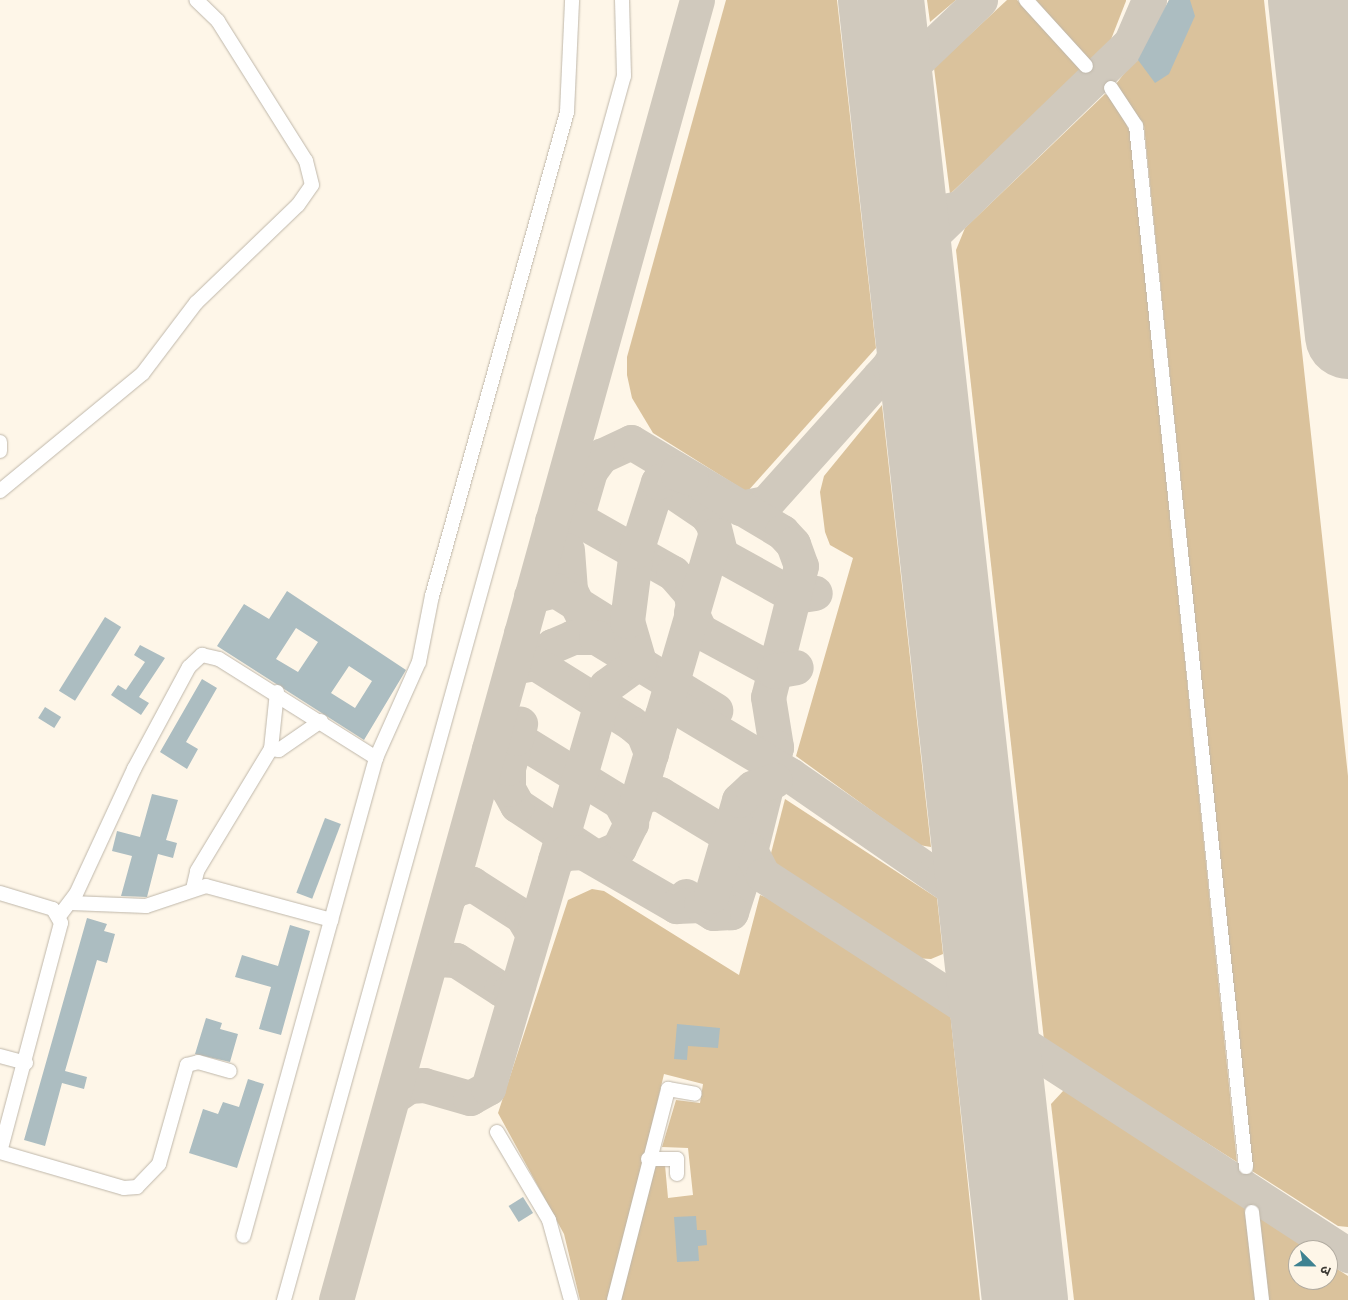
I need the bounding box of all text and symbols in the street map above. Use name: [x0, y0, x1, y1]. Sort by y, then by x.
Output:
north arrow: [1288, 1240, 1338, 1290]
text: उ: [1317, 1264, 1336, 1278]

